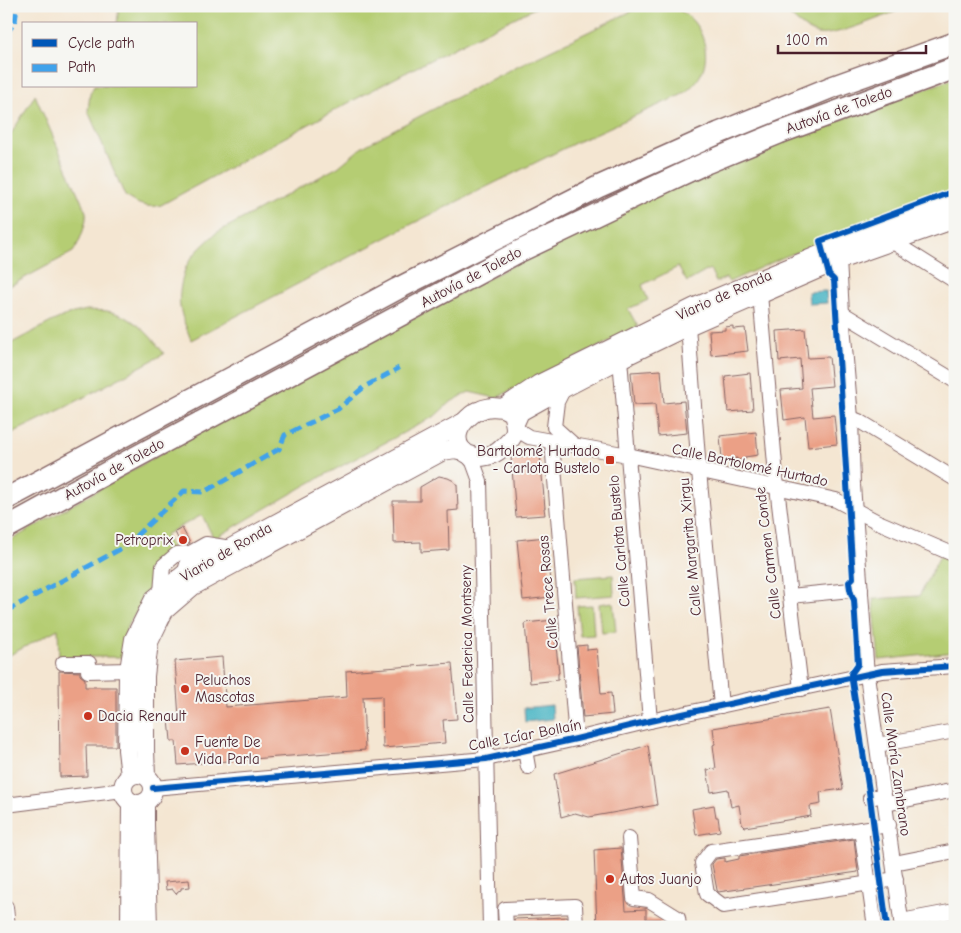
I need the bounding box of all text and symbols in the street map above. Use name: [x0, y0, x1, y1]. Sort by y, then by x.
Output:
legend: [22, 22, 198, 88]
scale bar: [778, 22, 926, 54]
text: 100 m: [786, 31, 828, 49]
text: Cycle path: [68, 34, 135, 52]
text: Path: [68, 58, 96, 76]
street label: Autovía de Toledo: [783, 82, 895, 138]
street label: Autovía de Toledo: [417, 243, 525, 311]
street label: Viario de Ronda: [673, 266, 775, 324]
street label: Autovía de Toledo: [61, 434, 167, 504]
street label: Calle Bartolomé Hurtado: [670, 440, 830, 490]
place label: Bartolomé Hurtado - Carlota Bustelo: [477, 442, 600, 477]
marker: Bartolomé Hurtado - Carlota Bustelo: [604, 454, 616, 466]
street label: Calle Carlota Bustelo: [604, 474, 634, 608]
street label: Calle Margarita Xirgu: [675, 477, 705, 617]
street label: Calle Carmen Conde: [751, 485, 785, 620]
street label: Viario de Ronda: [177, 519, 275, 585]
place label: Petroprix: [115, 531, 174, 549]
marker: Petroprix: [177, 534, 189, 546]
street label: Calle Trece Rosas: [534, 535, 562, 649]
street label: Calle Federica Montseny: [457, 565, 477, 723]
place label: Peluchos Mascotas: [195, 671, 254, 706]
marker: Peluchos Mascotas: [179, 683, 191, 695]
street label: Calle María Zambrano: [877, 691, 915, 837]
place label: Dacia Renault: [98, 707, 187, 725]
marker: Dacia Renault: [82, 710, 94, 722]
street label: Calle Icíar Bollaín: [467, 715, 583, 755]
place label: Fuente De Vida Parla: [195, 733, 261, 768]
marker: Fuente De Vida Parla: [179, 745, 191, 757]
place label: Autos Juanjo: [620, 870, 701, 888]
marker: Autos Juanjo: [604, 873, 616, 885]

